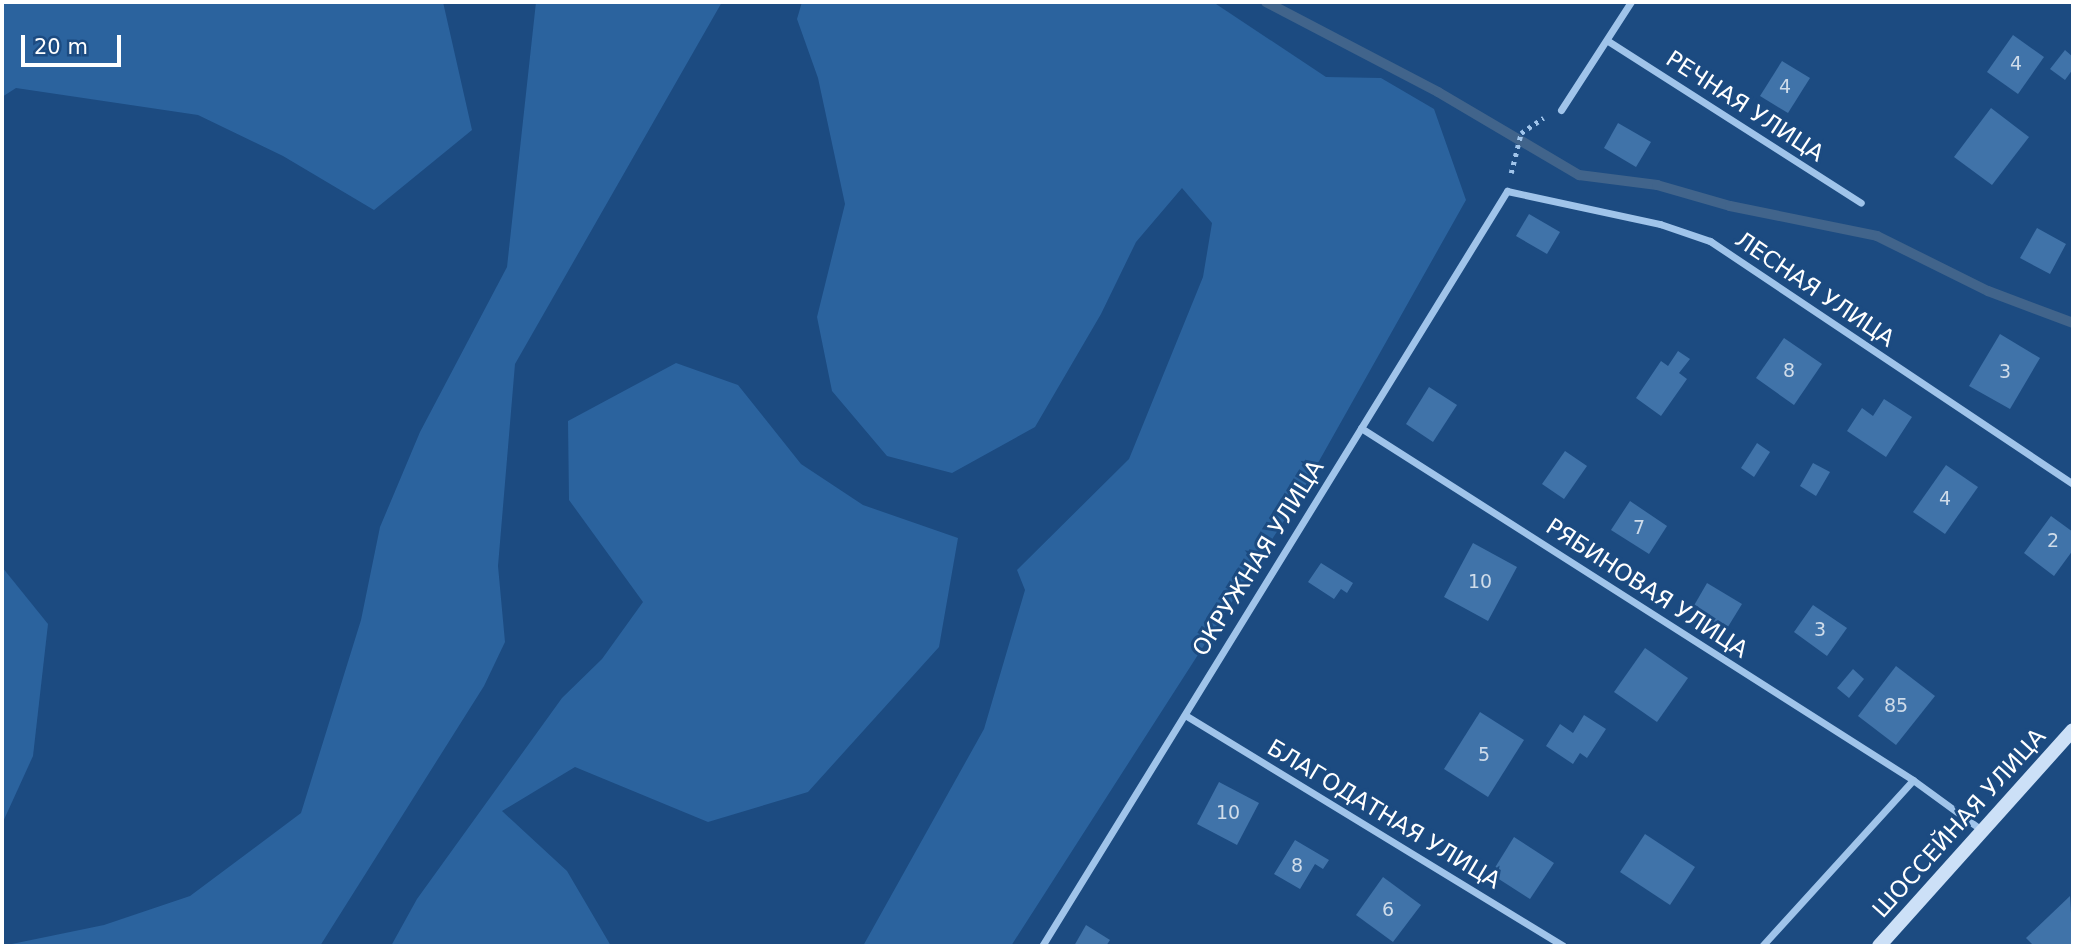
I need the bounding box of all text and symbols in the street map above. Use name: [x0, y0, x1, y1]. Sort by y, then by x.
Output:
scale bar: [24, 21, 124, 65]
text: 20 m: [34, 35, 88, 59]
street label: РЕЧНАЯ УЛИЦА: [1661, 45, 1829, 167]
house number: 4: [2010, 53, 2022, 75]
house number: 4: [1779, 76, 1791, 98]
street label: ЛЕСНАЯ УЛИЦА: [1730, 225, 1900, 353]
house number: 8: [1783, 360, 1795, 382]
house number: 3: [1999, 361, 2011, 383]
street label: ОКРУЖНАЯ УЛИЦА: [1187, 455, 1329, 661]
house number: 4: [1939, 488, 1951, 510]
street label: РЯБИНОВАЯ УЛИЦА: [1541, 512, 1753, 664]
house number: 7: [1633, 517, 1645, 539]
house number: 2: [2047, 530, 2059, 552]
house number: 10: [1468, 571, 1492, 593]
house number: 3: [1814, 619, 1826, 641]
house number: 85: [1884, 695, 1908, 717]
street label: ШОССЕЙНАЯ УЛИЦА: [1867, 723, 2051, 923]
street label: БЛАГОДАТНАЯ УЛИЦА: [1262, 733, 1506, 895]
house number: 5: [1478, 744, 1490, 766]
house number: 10: [1216, 802, 1240, 824]
house number: 8: [1291, 855, 1303, 877]
house number: 6: [1382, 899, 1394, 921]

